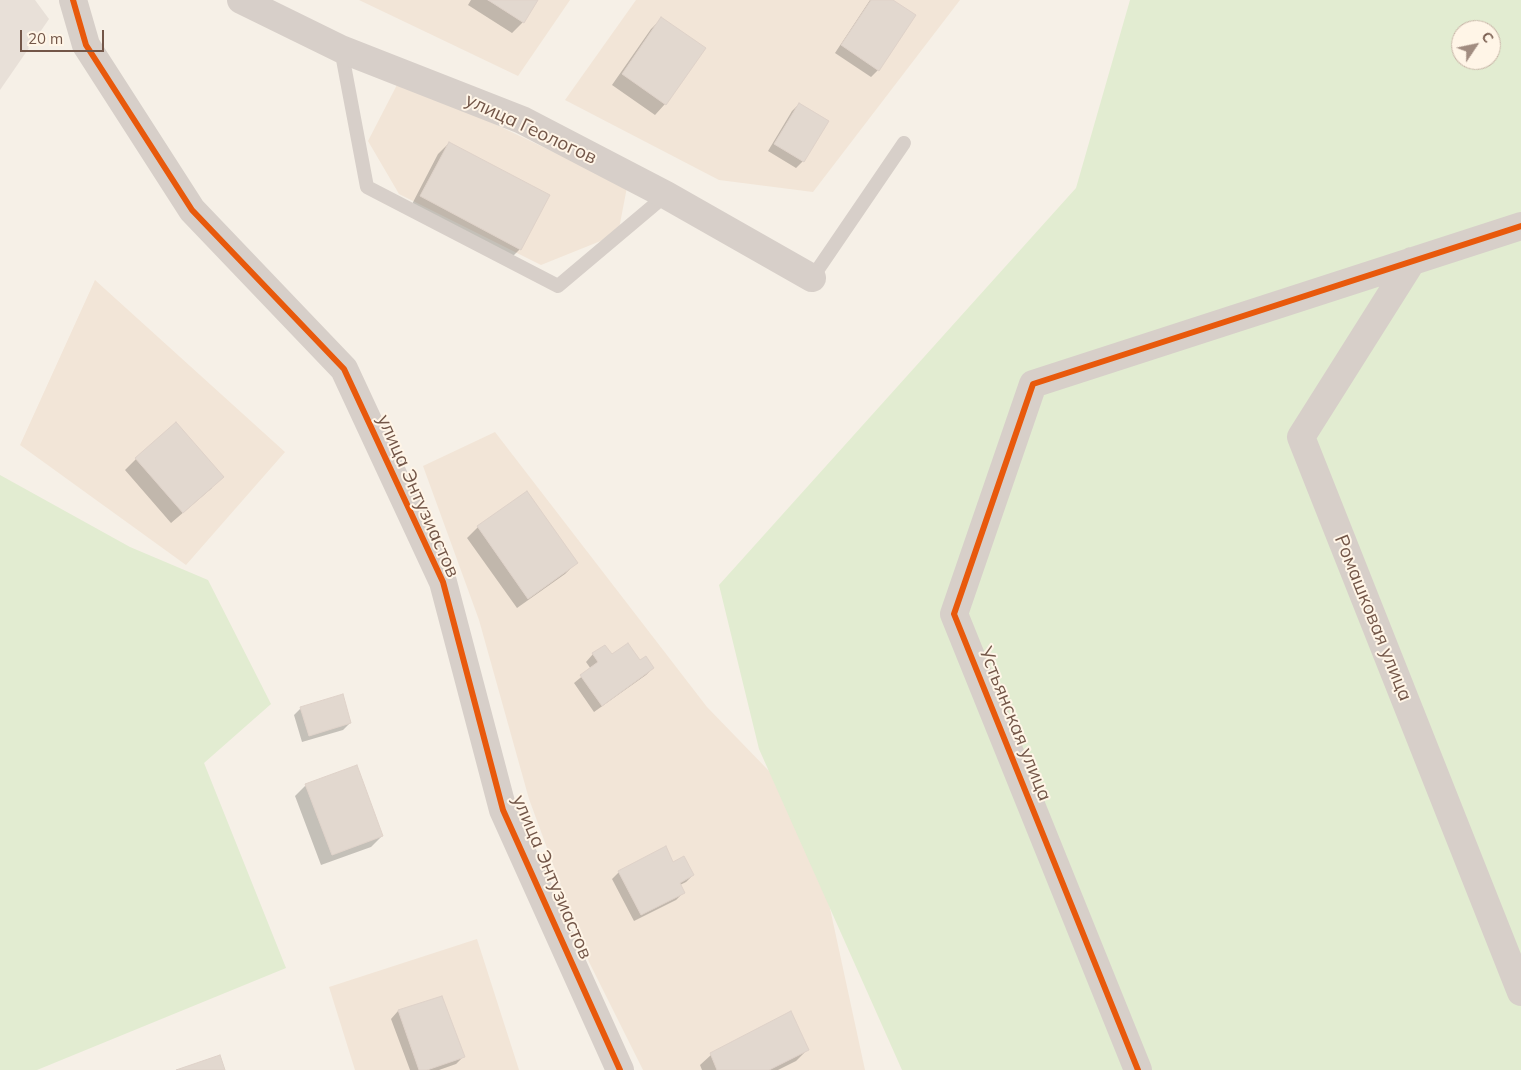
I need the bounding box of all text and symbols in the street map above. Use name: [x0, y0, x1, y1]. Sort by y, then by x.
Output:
scale bar: [22, 20, 106, 52]
north arrow: [1451, 20, 1501, 70]
text: С: [1477, 28, 1498, 46]
text: 20 m: [28, 29, 63, 48]
street label: улица Геологов: [462, 89, 600, 169]
street label: улица Энтузиастов: [372, 411, 464, 581]
street label: Ромашковая улица: [1329, 532, 1417, 704]
street label: Устьянская улица: [974, 644, 1056, 804]
street label: улица Энтузиастов: [507, 791, 597, 963]

